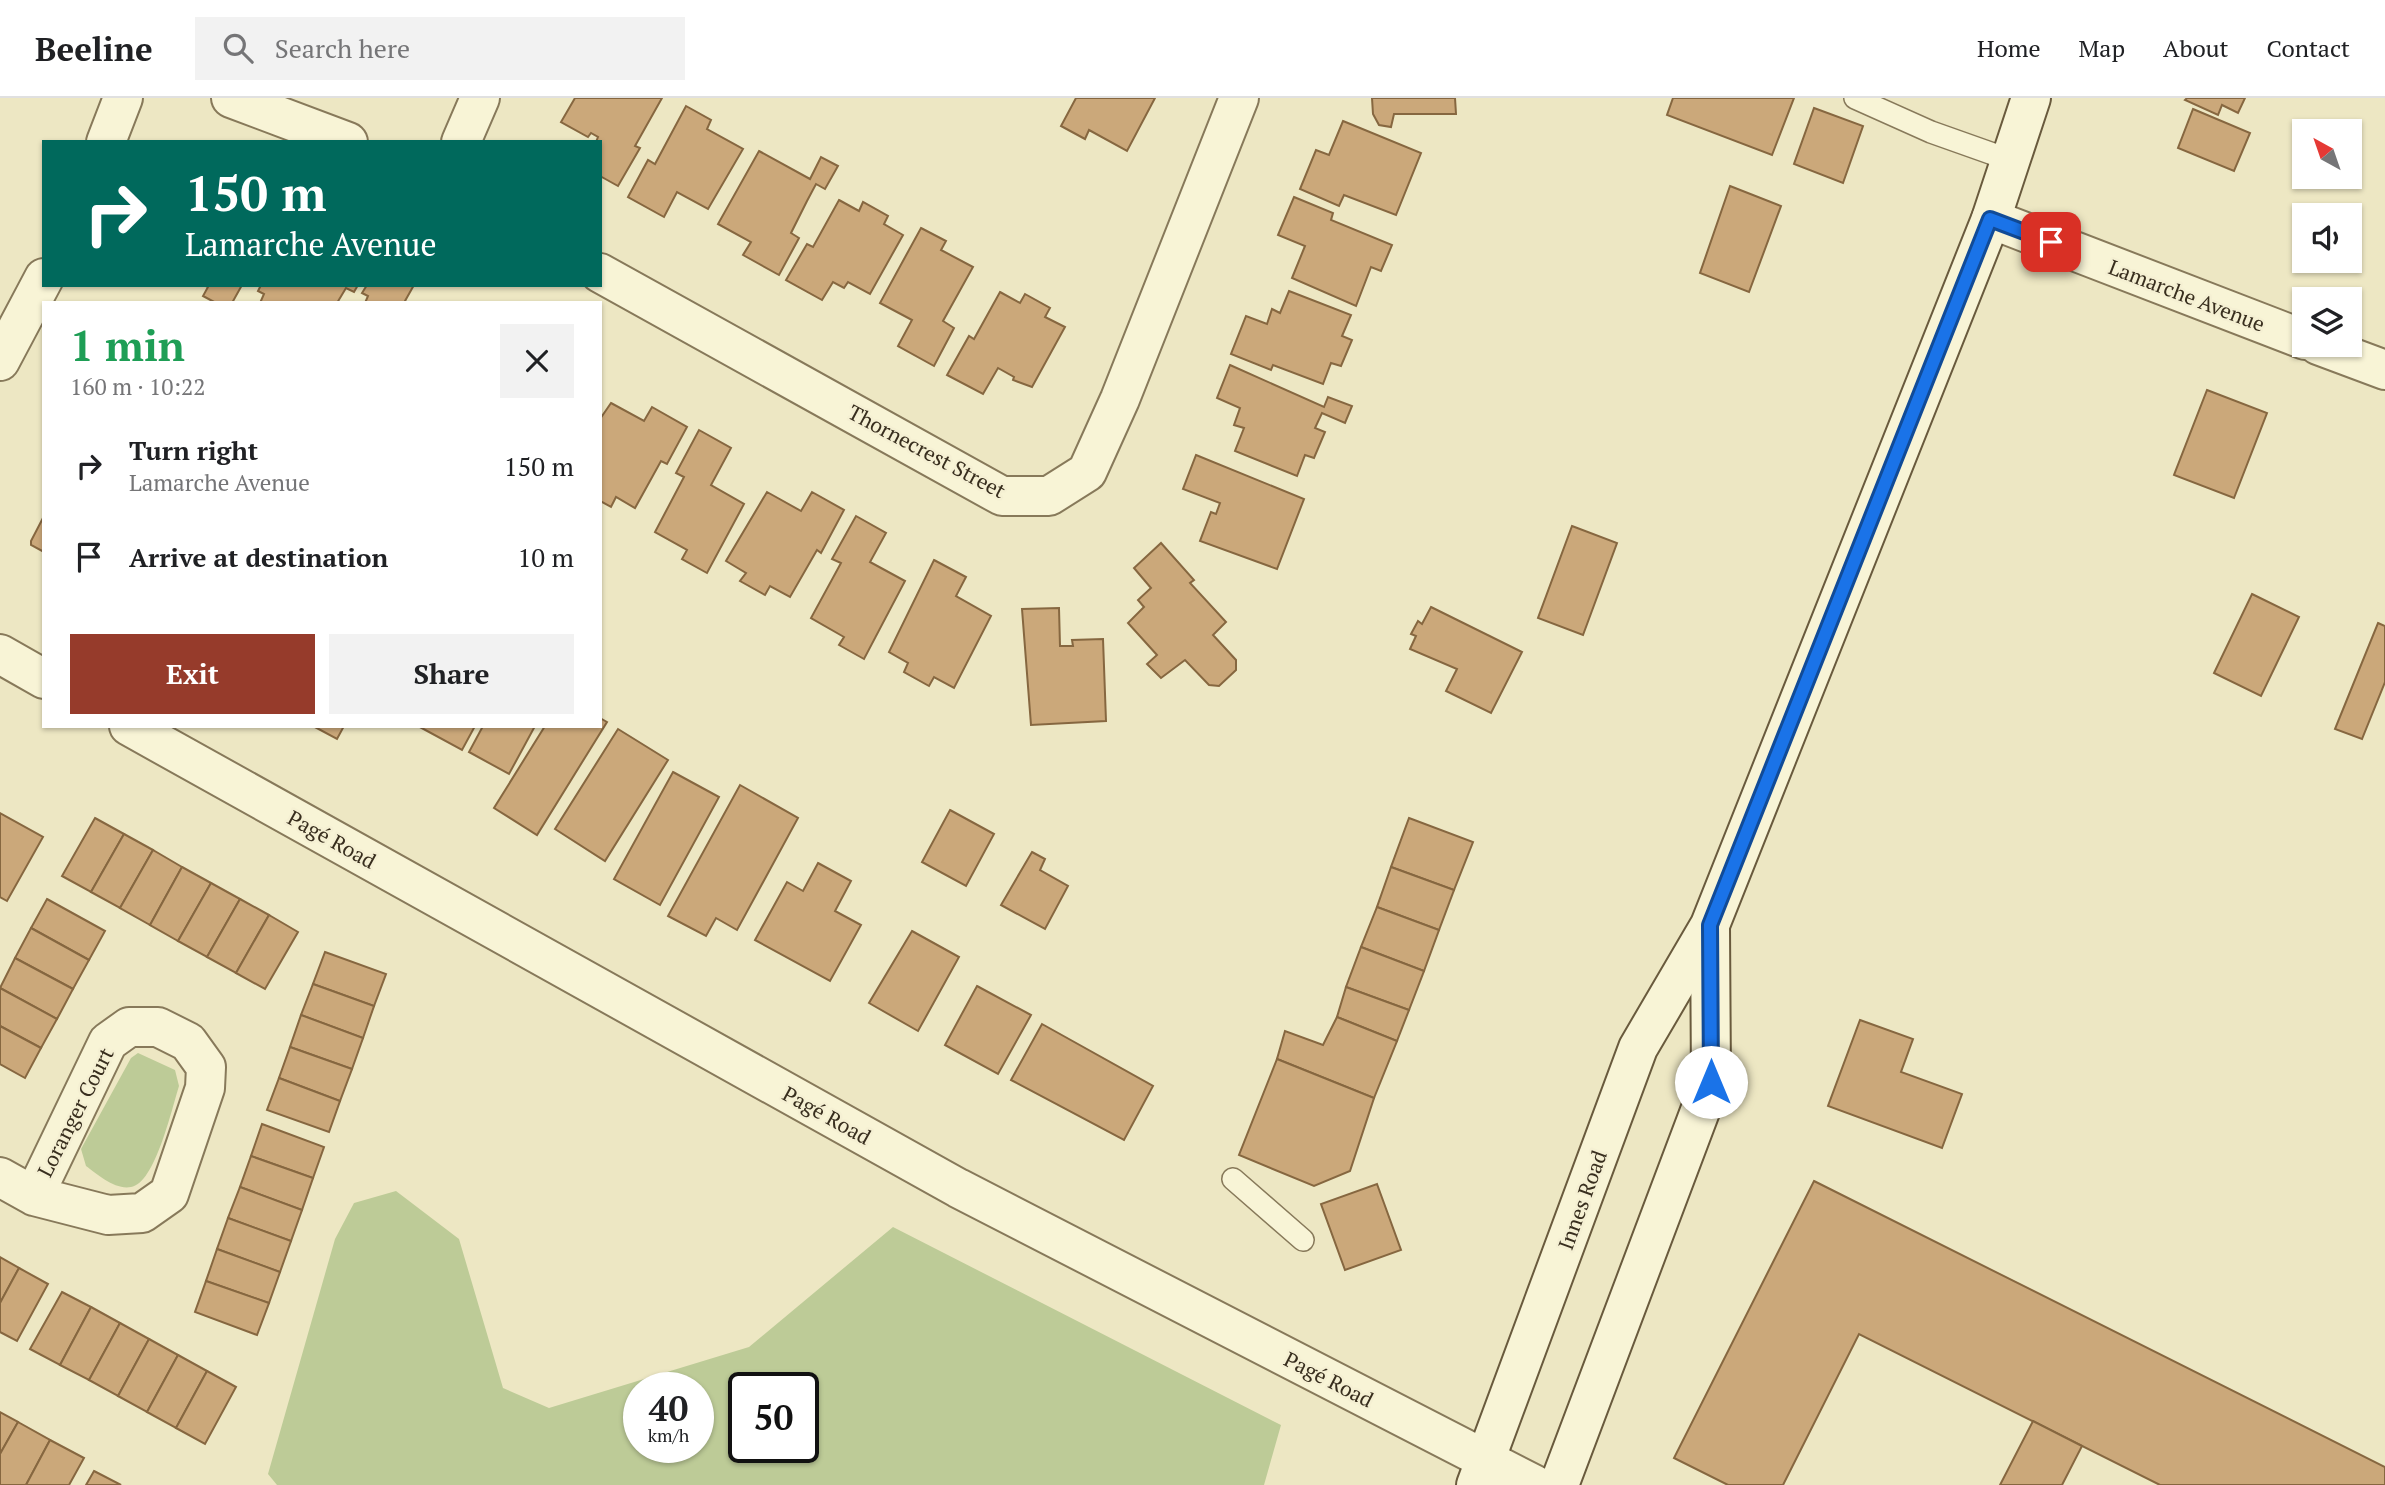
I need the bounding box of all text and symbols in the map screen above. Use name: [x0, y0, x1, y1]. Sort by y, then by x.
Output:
search box: [195, 17, 685, 80]
text: Beeline: [35, 27, 153, 70]
icon: search: [219, 29, 257, 67]
text: Search here: [275, 31, 410, 65]
text: Home: [1977, 32, 2041, 64]
text: Map: [2079, 32, 2125, 64]
text: About: [2163, 32, 2229, 64]
text: Contact: [2267, 32, 2350, 64]
north arrow: [2292, 119, 2362, 189]
map controls: [2292, 119, 2362, 357]
text: 150 m: [185, 160, 327, 225]
icon: right: [70, 168, 161, 259]
button: sound: [2292, 203, 2362, 273]
pin: [2021, 212, 2081, 272]
text: Lamarche Avenue: [185, 223, 437, 265]
icon: arrive: [2032, 223, 2070, 261]
street label: Lamarche Avenue: [2105, 252, 2269, 338]
button: layers: [2292, 287, 2362, 357]
text: 1 min: [70, 317, 185, 373]
button: close: [500, 324, 574, 398]
text: 160 m · 10:22: [70, 371, 205, 402]
street label: Thornecrest Street: [843, 398, 1011, 504]
text: Turn right: [129, 433, 258, 467]
icon: right: [70, 447, 108, 485]
text: 150 m: [504, 449, 574, 483]
text: Lamarche Avenue: [129, 467, 310, 498]
icon: arrive: [70, 538, 108, 576]
text: Arrive at destination: [129, 540, 388, 574]
text: 10 m: [518, 540, 574, 574]
button: Exit: [70, 634, 315, 714]
button: Share: [329, 634, 574, 714]
street label: Pagé Road: [283, 803, 381, 875]
street label: Loranger Court: [30, 1042, 120, 1181]
position arrow: [1674, 1045, 1748, 1119]
street label: Pagé Road: [778, 1079, 876, 1151]
street label: Innes Road: [1551, 1146, 1613, 1254]
street label: Pagé Road: [1280, 1345, 1379, 1414]
speed limit sign: 50: [728, 1372, 819, 1463]
text: 40: [649, 1385, 688, 1431]
text: km/h: [648, 1423, 689, 1447]

